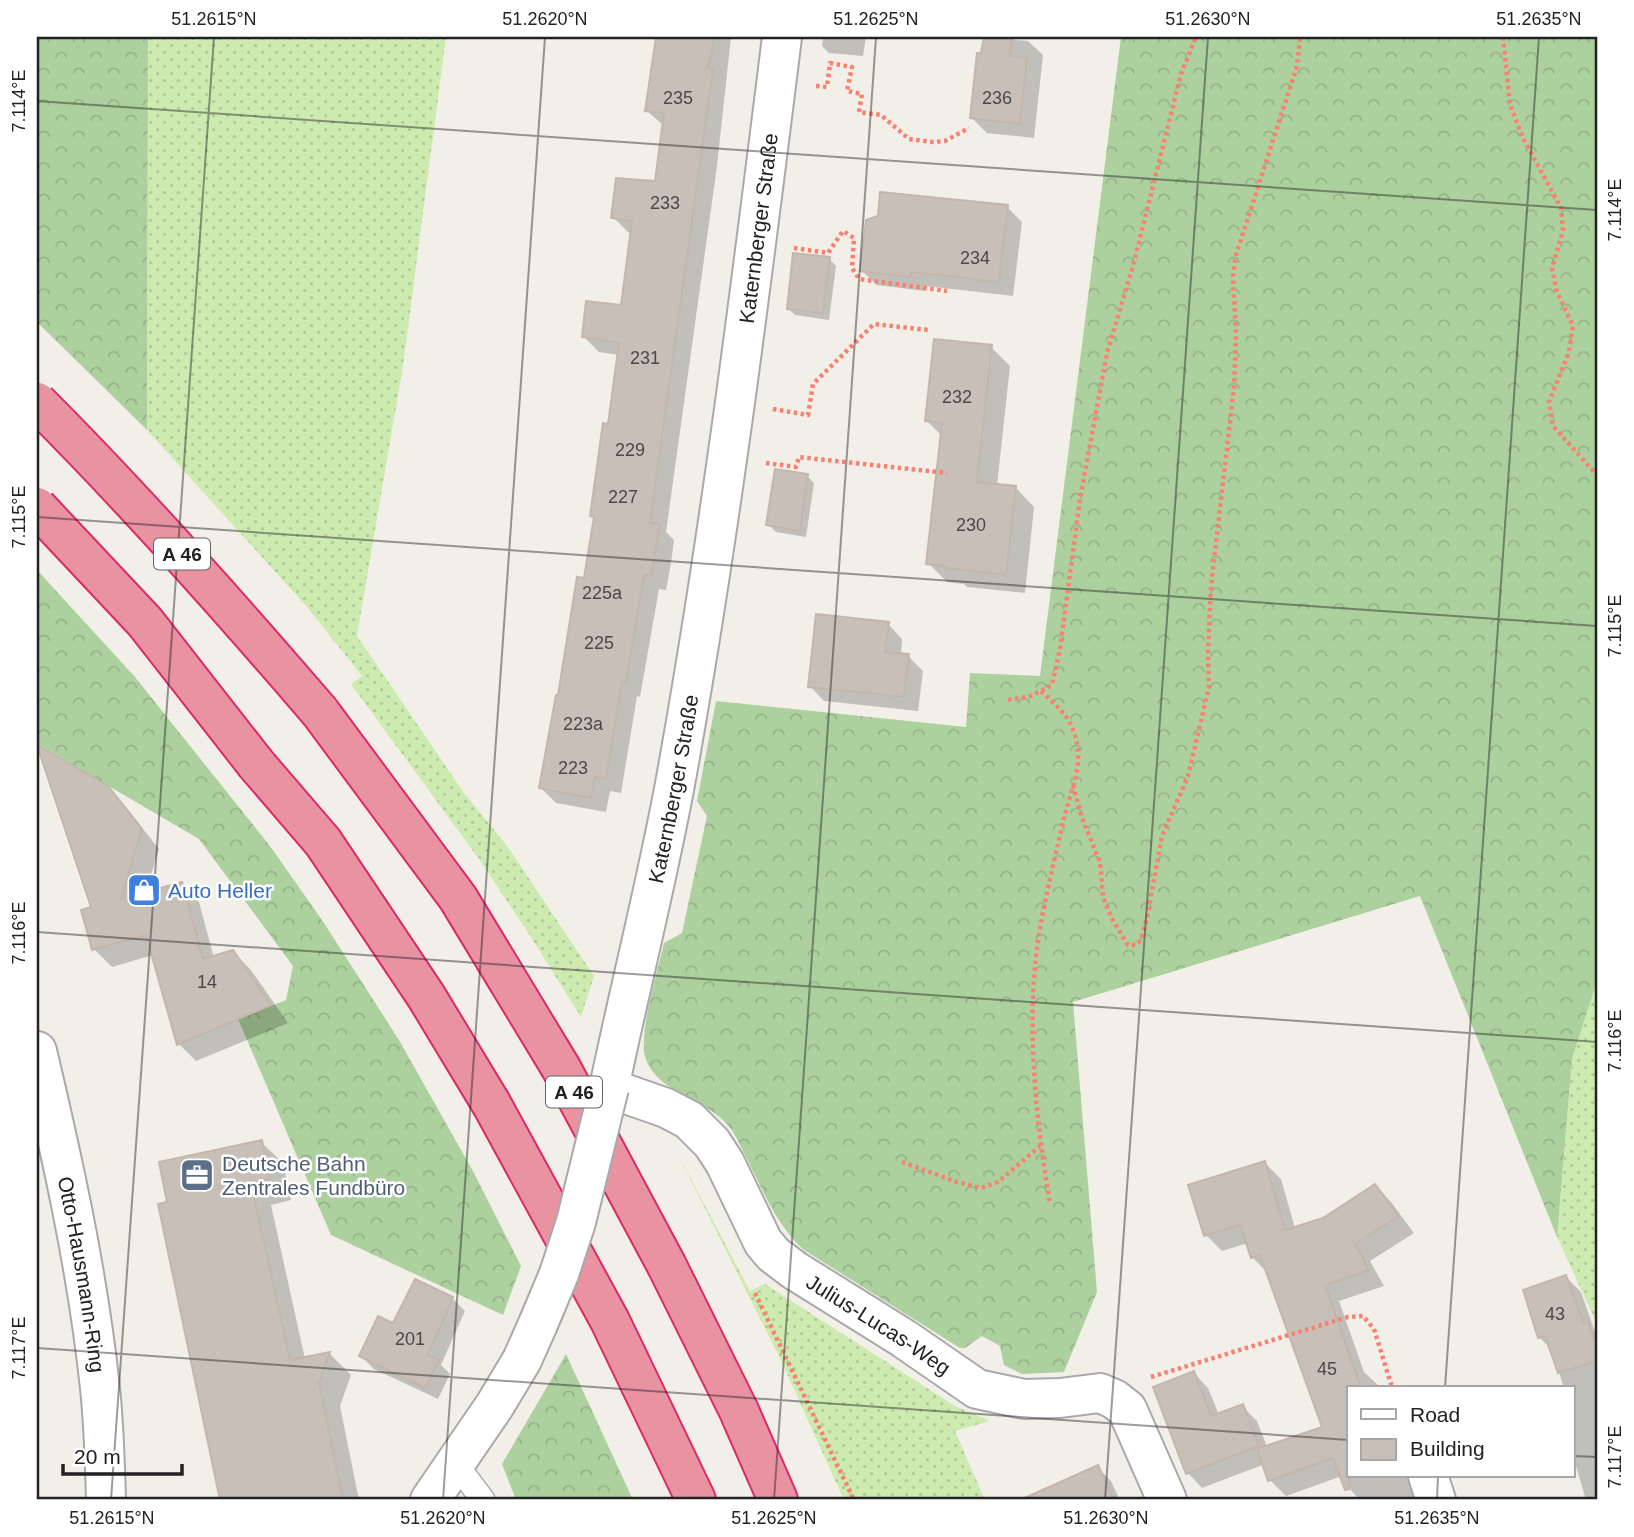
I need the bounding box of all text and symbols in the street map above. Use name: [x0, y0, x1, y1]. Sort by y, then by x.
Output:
text: 51.2615°N: [171, 9, 257, 29]
text: 51.2620°N: [502, 9, 588, 29]
text: 51.2625°N: [833, 9, 919, 29]
text: 51.2630°N: [1165, 9, 1251, 29]
text: 51.2635°N: [1496, 9, 1582, 29]
text: 7.114°E: [9, 70, 29, 132]
house number: 235: [663, 88, 693, 108]
house number: 236: [982, 88, 1012, 108]
street label: Katernberger Straße: [734, 132, 781, 325]
text: 7.114°E: [1605, 179, 1625, 241]
house number: 233: [650, 193, 680, 213]
house number: 234: [960, 248, 990, 268]
house number: 231: [630, 348, 660, 368]
house number: 232: [942, 387, 972, 407]
house number: 229: [615, 440, 645, 460]
text: 7.115°E: [9, 486, 29, 548]
house number: 227: [608, 487, 638, 507]
house number: 230: [956, 515, 986, 535]
road number: A 46: [154, 538, 210, 569]
house number: 225a: [582, 583, 623, 603]
text: 7.115°E: [1605, 595, 1625, 657]
house number: 225: [584, 633, 614, 653]
street label: Katernberger Straße: [644, 693, 702, 885]
house number: 223a: [563, 714, 604, 734]
house number: 223: [558, 758, 588, 778]
shop icon: Auto Heller: [125, 871, 163, 909]
place label: Auto Heller: [168, 879, 272, 902]
text: 7.116°E: [9, 902, 29, 964]
house number: 14: [197, 972, 217, 992]
text: 7.116°E: [1605, 1010, 1625, 1072]
road number: A 46: [546, 1076, 602, 1108]
place label: Deutsche Bahn Zentrales Fundbüro: [222, 1152, 405, 1199]
office icon: Deutsche Bahn Zentrales Fundbüro: [178, 1156, 216, 1194]
street label: Otto-Hausmann-Ring: [54, 1174, 110, 1374]
street label: Julius-Lucas-Weg: [803, 1269, 955, 1379]
house number: 43: [1545, 1304, 1565, 1324]
text: 7.117°E: [9, 1317, 29, 1379]
house number: 201: [395, 1329, 425, 1349]
house number: 45: [1317, 1359, 1337, 1379]
legend: [1347, 1386, 1574, 1478]
text: Road: [1410, 1403, 1460, 1426]
text: 7.117°E: [1605, 1426, 1625, 1488]
scale bar: [63, 1432, 182, 1476]
text: Building: [1410, 1437, 1485, 1460]
text: 20 m: [74, 1445, 121, 1468]
text: 51.2615°N: [69, 1508, 155, 1528]
text: 51.2620°N: [400, 1508, 486, 1528]
text: 51.2625°N: [731, 1508, 817, 1528]
text: 51.2630°N: [1063, 1508, 1149, 1528]
text: 51.2635°N: [1394, 1508, 1480, 1528]

